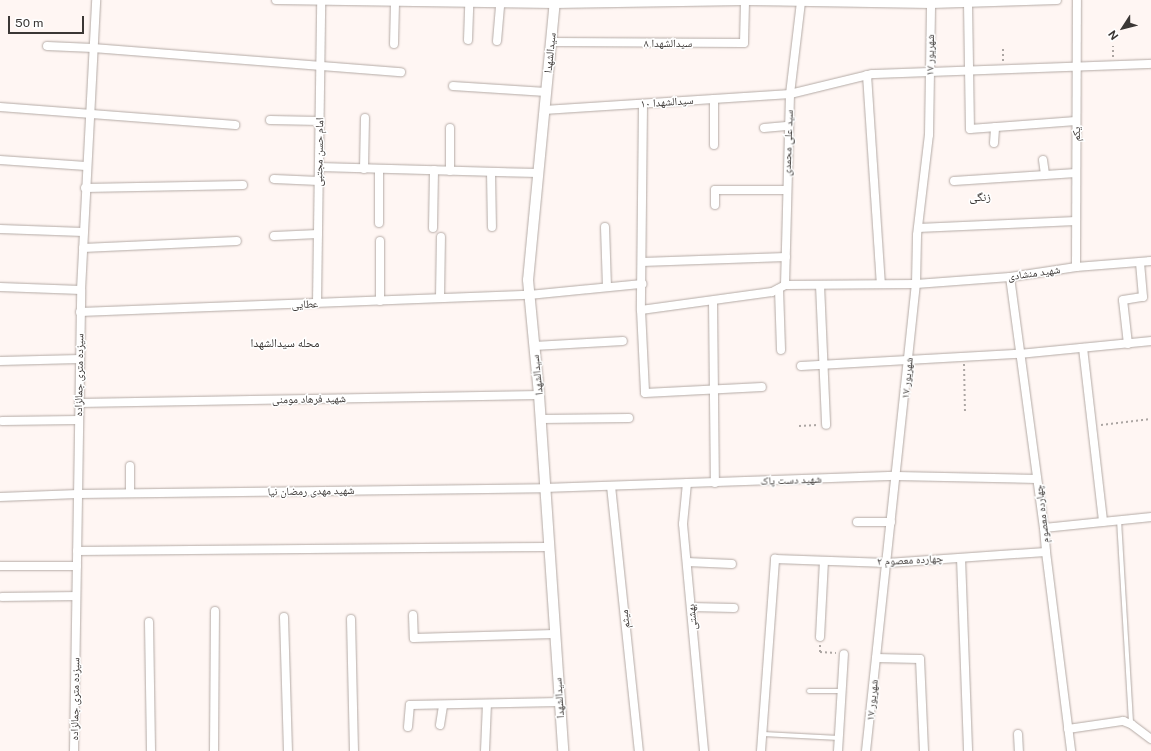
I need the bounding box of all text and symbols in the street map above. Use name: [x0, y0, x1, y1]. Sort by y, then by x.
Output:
scale bar: [10, 8, 86, 34]
north arrow: [1103, 8, 1143, 48]
text: 50 m: [15, 16, 43, 30]
text: N: [1106, 28, 1121, 42]
street label: سیدالشهدا: [541, 32, 559, 74]
street label: ۱۷ شهریور: [923, 34, 937, 76]
street label: سیدالشهدا ۸: [644, 36, 692, 50]
street label: سیدالشهدا ۱۰: [640, 94, 694, 110]
street label: سید علی محمدی: [780, 110, 796, 176]
street label: امام حسن مجتبی: [312, 117, 326, 187]
street label: یکم: [1069, 127, 1083, 141]
district label: زنگی: [969, 191, 991, 205]
street label: شهید منشادی: [1007, 263, 1061, 283]
street label: عطایی: [291, 297, 319, 311]
street label: سیزده متری جمالزاده: [72, 333, 86, 417]
district label: محله سیدالشهدا: [250, 337, 320, 351]
street label: سیدالشهدا: [528, 354, 546, 396]
street label: ۱۷ شهریور: [898, 357, 916, 399]
street label: شهید فرهاد مومنی: [272, 392, 346, 406]
street label: شهید دست پاک: [760, 472, 822, 488]
street label: شهید مهدی رمضان نیا: [268, 484, 354, 498]
street label: چهارده معصوم: [1032, 484, 1052, 544]
street label: چهارده معصوم ۲: [877, 552, 943, 568]
street label: بهشتی: [684, 603, 700, 631]
street label: میثم: [617, 609, 633, 629]
street label: سیزده متری جمالزاده: [68, 657, 82, 741]
street label: سیدالشهدا: [551, 677, 567, 719]
street label: ۱۷ شهریور: [863, 679, 881, 721]

